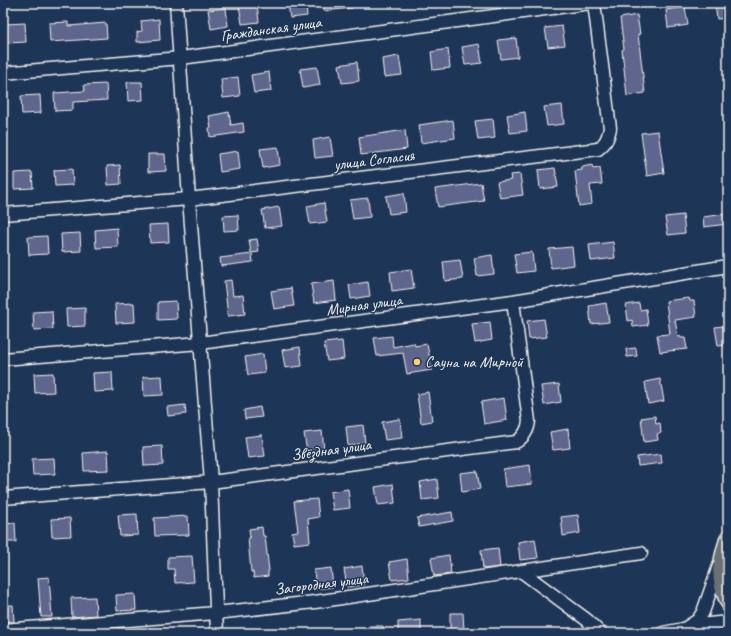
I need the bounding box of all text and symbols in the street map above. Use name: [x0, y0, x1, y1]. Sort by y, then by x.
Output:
street label: Гражданская улица: [219, 12, 323, 46]
street label: улица Согласия: [332, 145, 417, 175]
street label: Мирная улица: [325, 290, 405, 320]
place label: Сауна на Мирной: [425, 352, 524, 372]
marker: Сауна на Мирной: [412, 357, 422, 367]
street label: Звёздная улица: [290, 434, 374, 465]
street label: Загородная улица: [273, 568, 371, 600]

